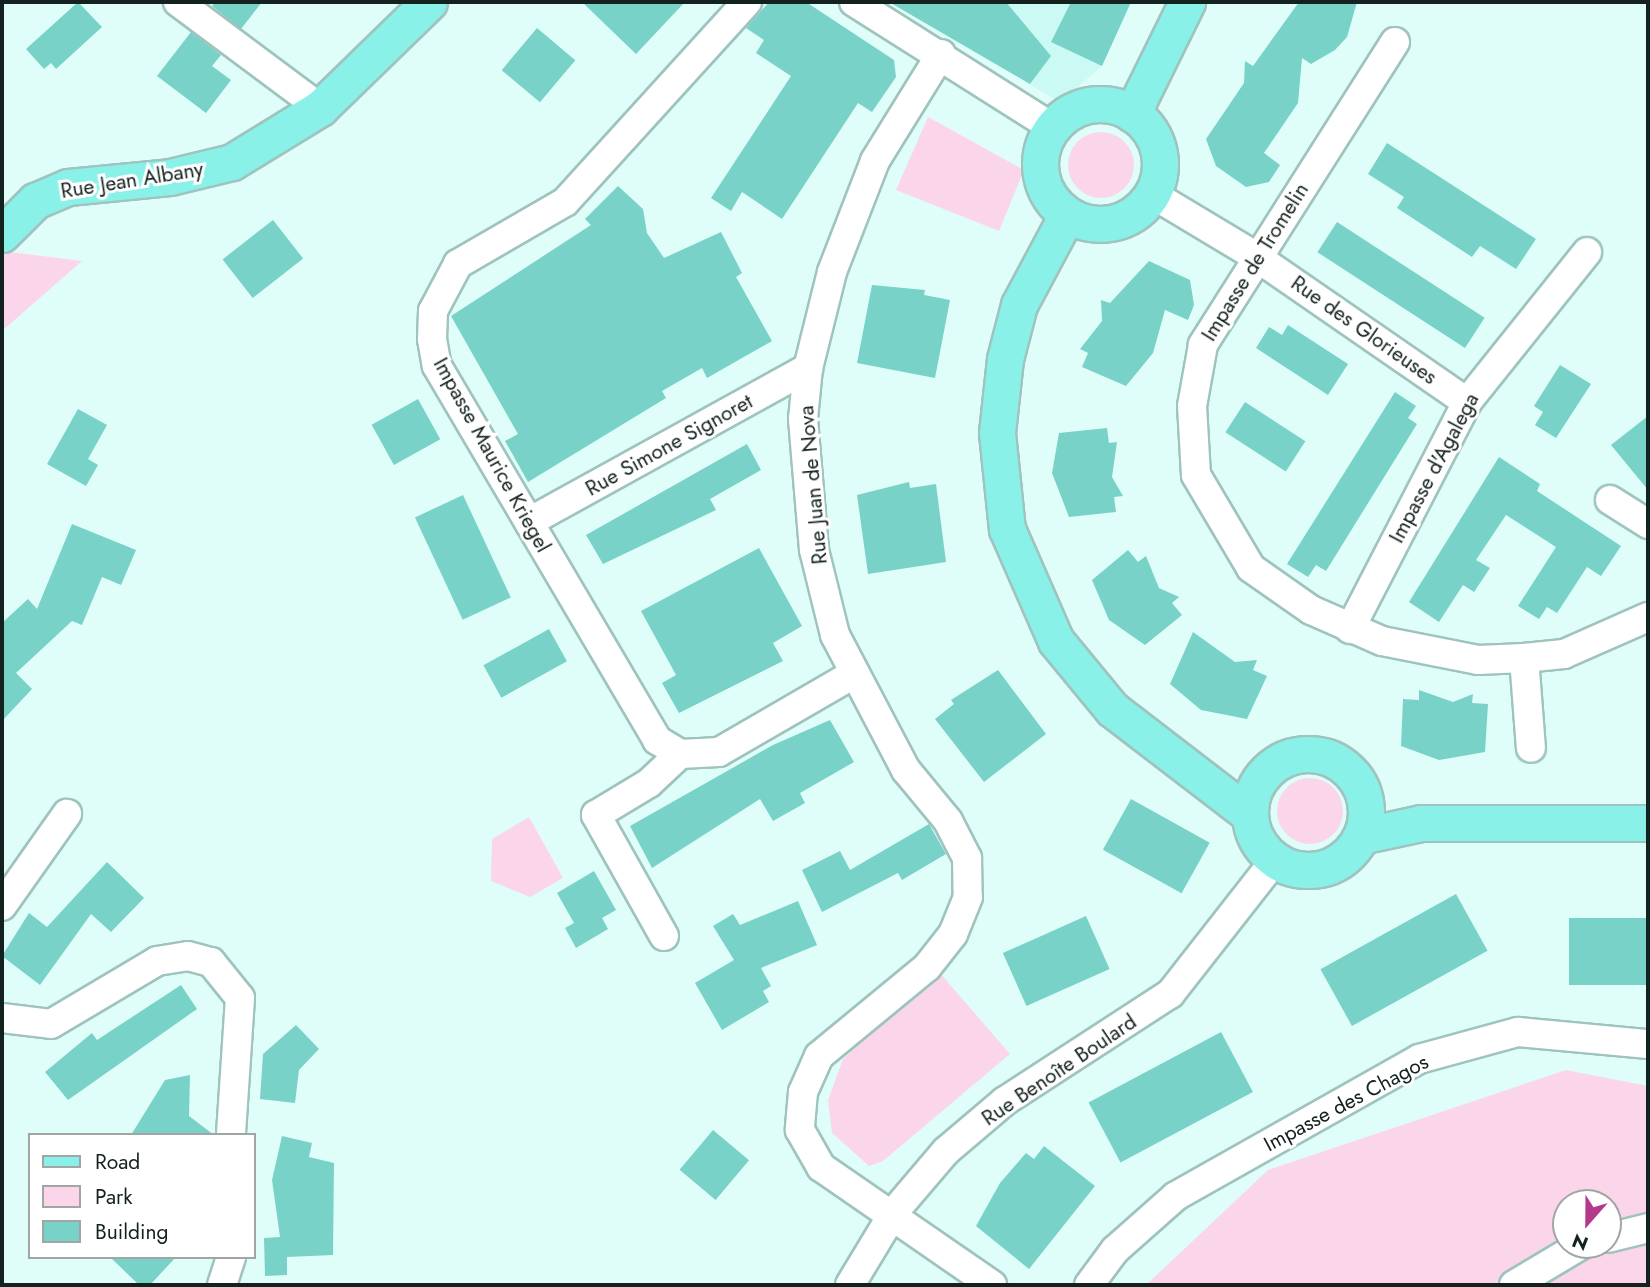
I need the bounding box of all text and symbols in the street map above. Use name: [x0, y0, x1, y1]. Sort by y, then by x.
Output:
street label: Rue Jean Albany: [59, 156, 205, 204]
street label: Impasse de Tromelin: [1196, 178, 1314, 346]
street label: Rue des Glorieuses: [1286, 270, 1442, 390]
street label: Impasse Maurice Kriegel: [428, 353, 556, 557]
street label: Rue Simone Signoret: [581, 389, 757, 501]
street label: Impasse d'Agalega: [1384, 389, 1484, 547]
street label: Rue Juan de Nova: [794, 405, 832, 565]
street label: Rue Benoîte Boulard: [977, 1009, 1141, 1131]
street label: Impasse des Chagos: [1259, 1049, 1433, 1157]
legend: [28, 1133, 256, 1259]
text: Road: [95, 1147, 140, 1177]
text: Park: [95, 1182, 132, 1212]
north arrow: [1552, 1189, 1622, 1259]
text: Building: [95, 1217, 168, 1247]
text: N: [1568, 1227, 1592, 1258]

